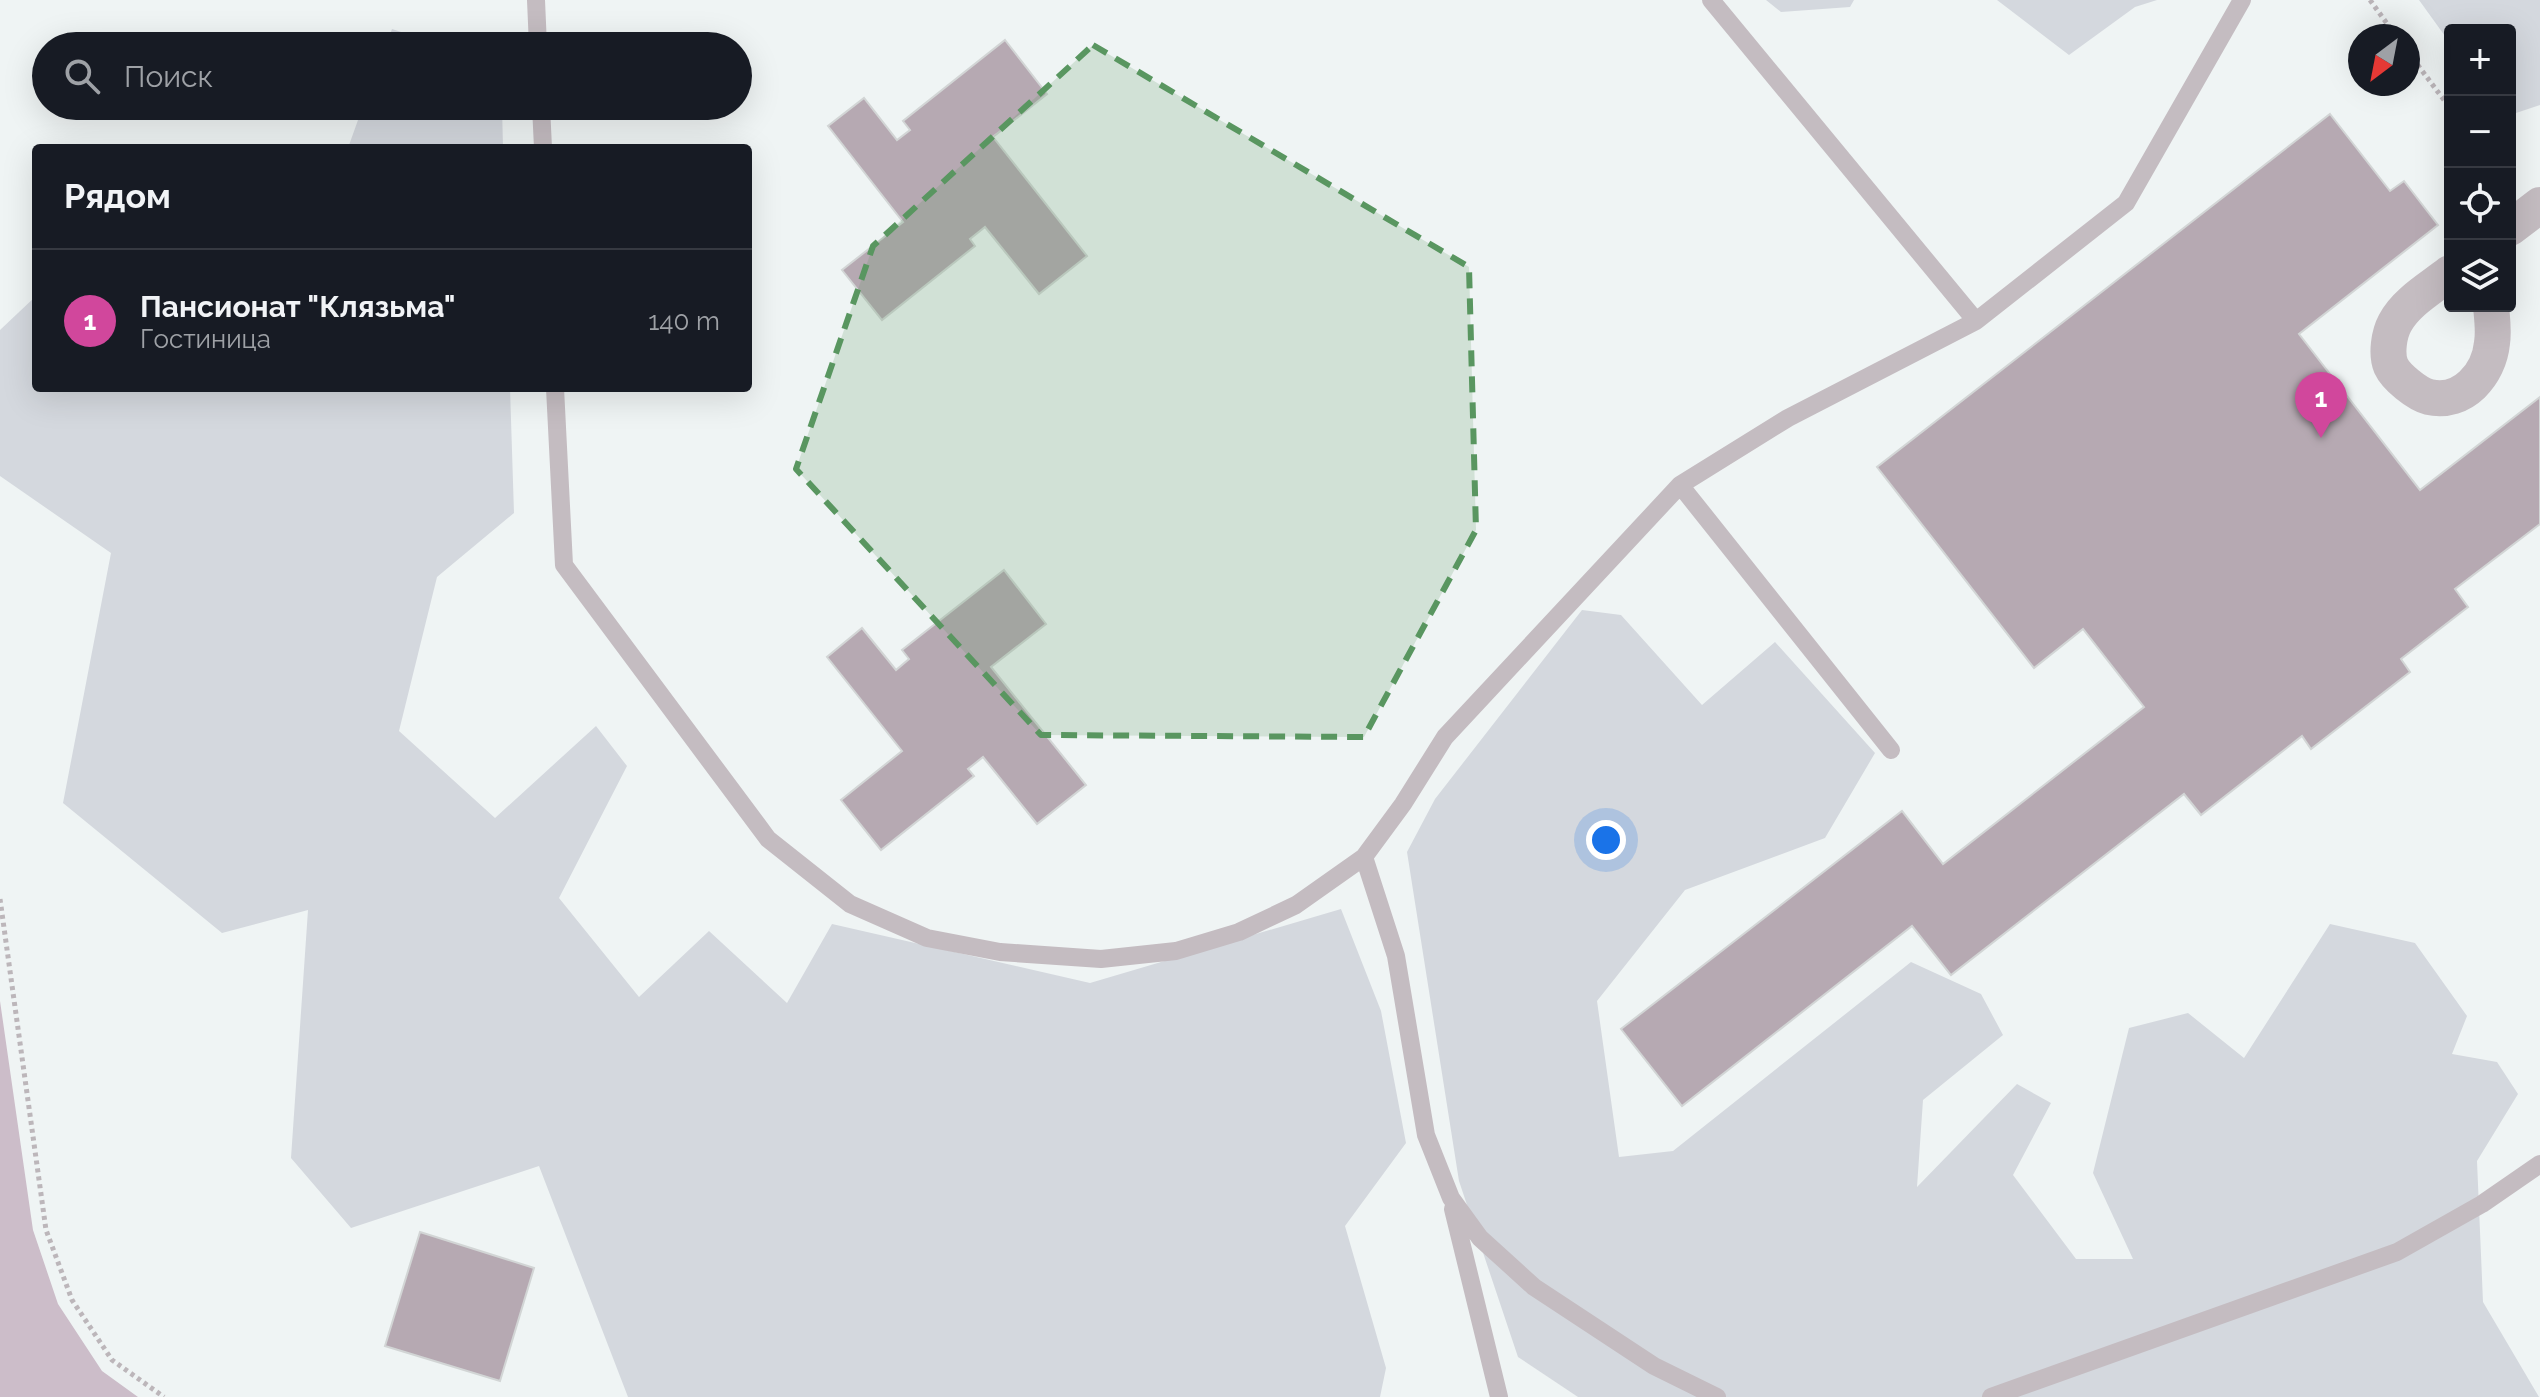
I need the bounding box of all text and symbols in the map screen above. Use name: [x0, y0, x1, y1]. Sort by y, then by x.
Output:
north arrow: [2348, 24, 2420, 96]
map controls: [2444, 24, 2516, 312]
button: +: [2444, 24, 2516, 96]
search box: [32, 32, 752, 120]
icon: search: [60, 54, 104, 98]
text: Поиск: [124, 59, 213, 94]
button: −: [2444, 96, 2516, 168]
button: locate: [2444, 168, 2516, 240]
text: Рядом: [64, 176, 171, 216]
button: layers: [2444, 240, 2516, 312]
text: Пансионат "Клязьма": [140, 289, 456, 324]
text: 1: [84, 306, 96, 336]
text: 140 m: [648, 306, 720, 336]
text: Гостиница: [140, 324, 271, 354]
pin: 1: [2295, 372, 2347, 438]
your location: [1586, 820, 1626, 860]

